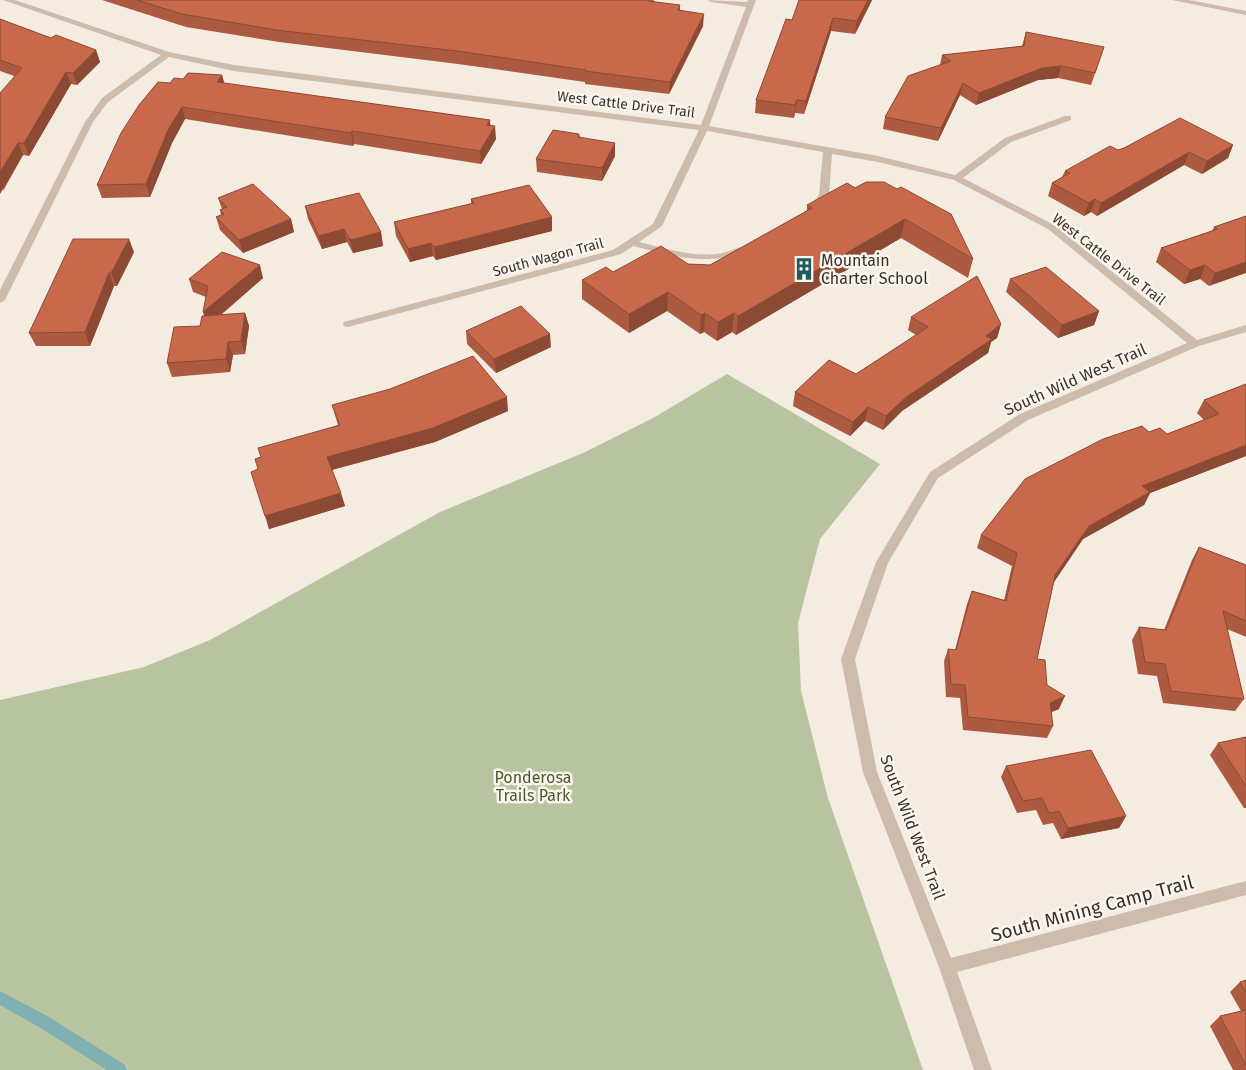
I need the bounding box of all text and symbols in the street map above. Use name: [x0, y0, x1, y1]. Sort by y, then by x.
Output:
street label: West Cattle Drive Trail: [556, 88, 696, 121]
street label: West Cattle Drive Trail: [1049, 210, 1169, 309]
street label: South Wagon Trail: [491, 235, 605, 280]
place label: Mountain Charter School: [821, 251, 928, 288]
building icon: Mountain Charter School: [791, 256, 817, 282]
street label: South Wild West Trail: [1001, 339, 1149, 419]
street label: South Wild West Trail: [876, 752, 949, 903]
park label: Ponderosa Trails Park: [495, 768, 571, 805]
street label: South Mining Camp Trail: [988, 870, 1196, 947]

